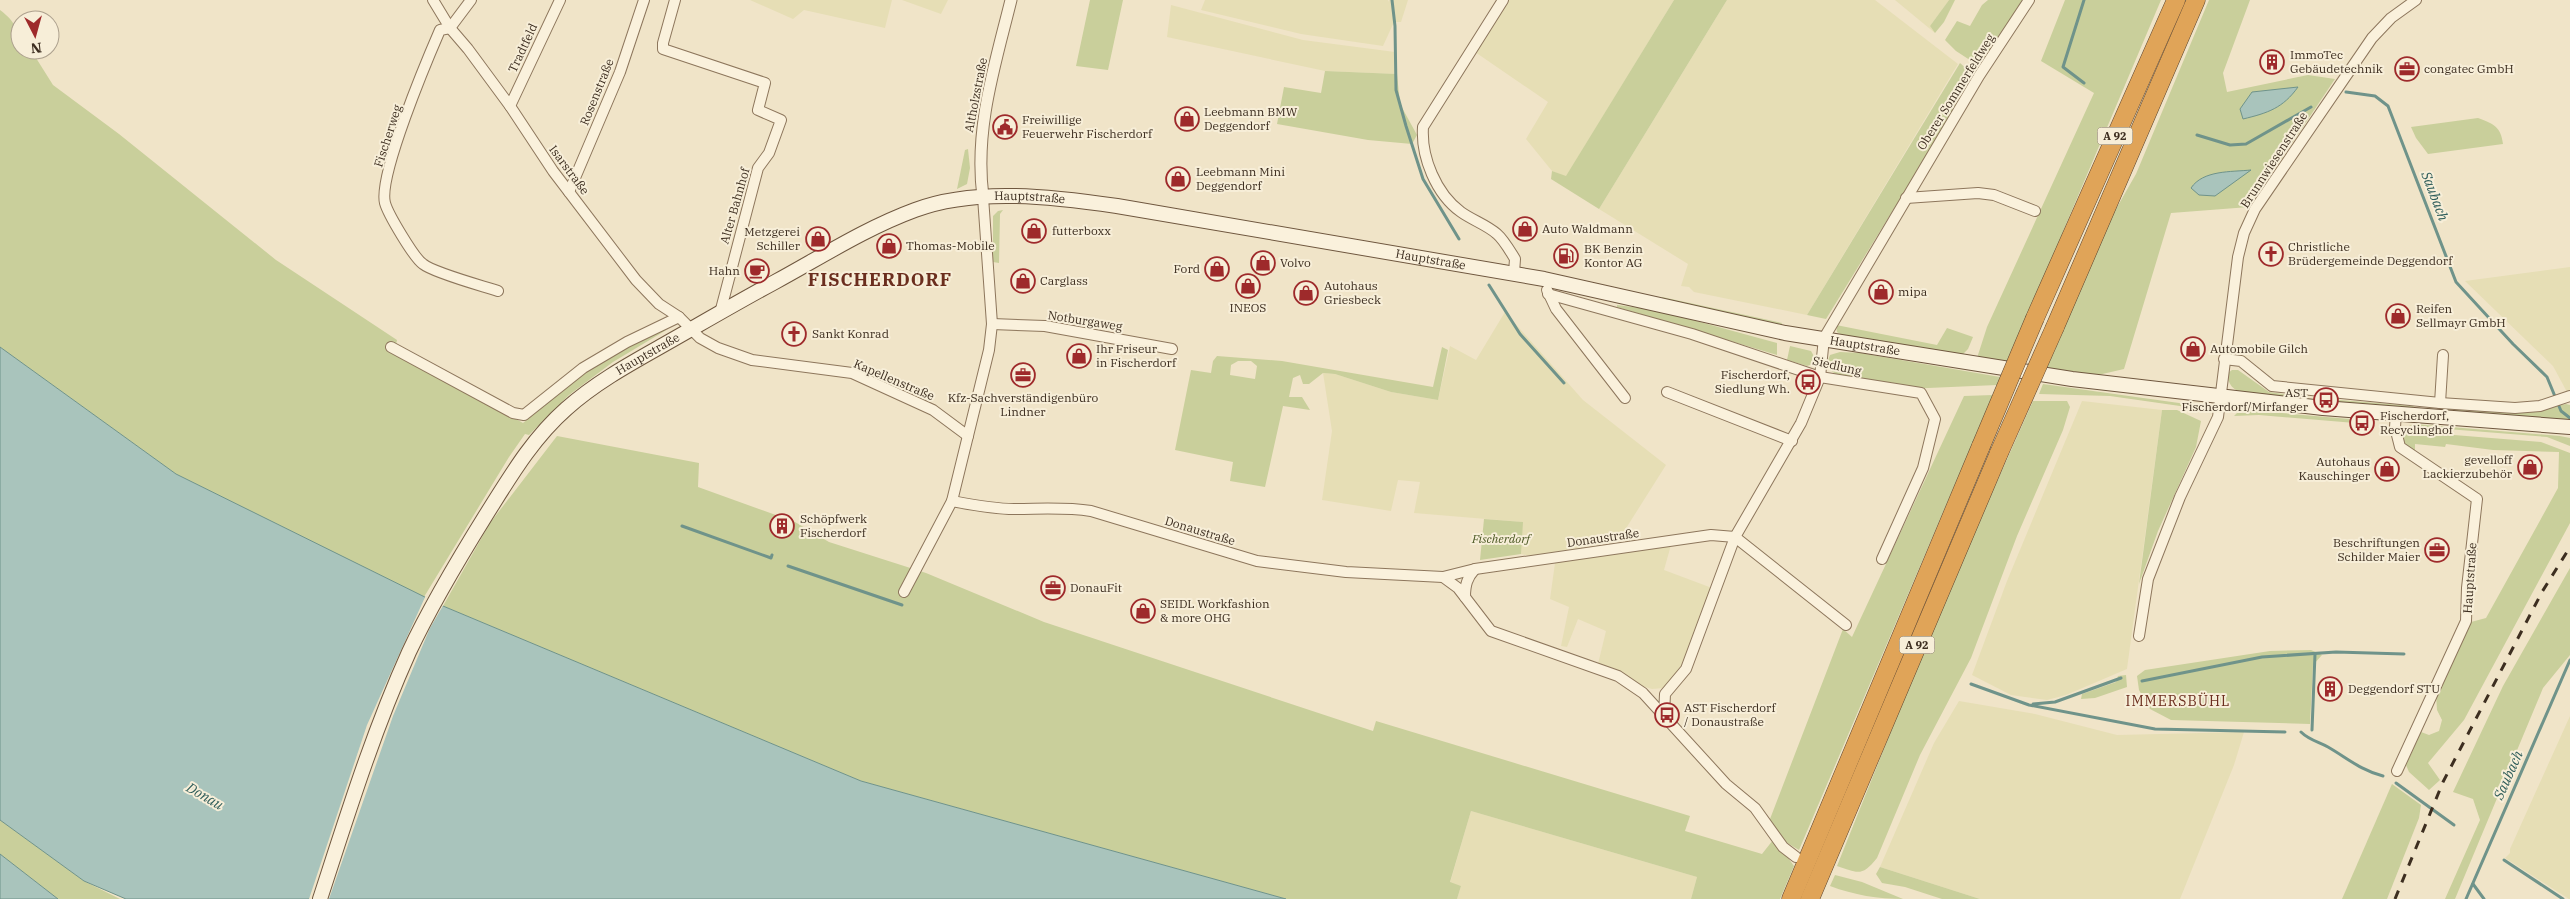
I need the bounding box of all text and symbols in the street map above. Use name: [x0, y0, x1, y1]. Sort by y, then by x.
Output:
north arrow: [10, 10, 60, 60]
street label: Tradtfeld: [505, 21, 540, 75]
street label: Oberer Sommerfeldweg: [1914, 30, 1998, 153]
text: N: [30, 38, 43, 57]
place label: ImmoTec Gebäudetechnik: [2290, 47, 2383, 76]
building icon: ImmoTec Gebäudetechnik: [2259, 49, 2285, 75]
street label: Rosenstraße: [576, 56, 617, 127]
street label: Altholzstraße: [961, 56, 990, 134]
office icon: congatec GmbH: [2394, 56, 2420, 82]
place label: congatec GmbH: [2424, 61, 2514, 76]
street label: Fischerweg: [370, 102, 405, 169]
place label: Leebmann BMW Deggendorf: [1204, 104, 1298, 133]
shop icon: Leebmann BMW Deggendorf: [1174, 106, 1200, 132]
street label: Brunnwiesenstraße: [2237, 109, 2310, 211]
place label: Freiwillige Feuerwehr Fischerdorf: [1022, 112, 1153, 141]
public building icon: Freiwillige Feuerwehr Fischerdorf: [992, 114, 1018, 140]
road number: A 92: [2098, 128, 2132, 144]
street label: Isarstraße: [546, 142, 593, 197]
place label: Leebmann Mini Deggendorf: [1196, 164, 1285, 193]
street label: Alter Bahnhof: [716, 165, 753, 246]
shop icon: Leebmann Mini Deggendorf: [1165, 166, 1191, 192]
water label: Saubach: [2417, 168, 2453, 224]
street label: Hauptstraße: [994, 188, 1066, 206]
shop icon: Auto Waldmann: [1512, 216, 1538, 242]
shop icon: futterboxx: [1021, 218, 1047, 244]
place label: Auto Waldmann: [1542, 221, 1633, 236]
place label: futterboxx: [1052, 223, 1111, 238]
place label: Metzgerei Schiller: [744, 224, 801, 253]
shop icon: Metzgerei Schiller: [805, 226, 831, 252]
shop icon: Thomas-Mobile: [876, 233, 902, 259]
place label: Thomas-Mobile: [906, 238, 995, 253]
place label: Christliche Brüdergemeinde Deggendorf: [2288, 239, 2453, 268]
place label: BK Benzin Kontor AG: [1584, 241, 1643, 270]
church icon: Christliche Brüdergemeinde Deggendorf: [2258, 241, 2284, 267]
fuel station icon: BK Benzin Kontor AG: [1553, 243, 1579, 269]
street label: Hauptstraße: [1394, 246, 1467, 273]
shop icon: Volvo: [1250, 250, 1276, 276]
place label: Volvo: [1280, 255, 1311, 270]
shop icon: Ford: [1204, 256, 1230, 282]
cafe icon: Hahn: [744, 258, 770, 284]
place label: Ford: [1174, 261, 1200, 276]
place label: Hahn: [709, 263, 740, 278]
district label: FISCHERDORF: [808, 268, 952, 291]
shop icon: Carglass: [1010, 268, 1036, 294]
place label: Carglass: [1040, 273, 1088, 288]
shop icon: INEOS: [1235, 273, 1261, 299]
place label: Autohaus Griesbeck: [1324, 278, 1381, 307]
shop icon: mipa: [1868, 279, 1894, 305]
shop icon: Autohaus Griesbeck: [1293, 280, 1319, 306]
place label: mipa: [1898, 284, 1928, 299]
place label: INEOS: [1230, 300, 1266, 315]
place label: Reifen Sellmayr GmbH: [2416, 301, 2506, 330]
shop icon: Reifen Sellmayr GmbH: [2385, 303, 2411, 329]
street label: Notburgaweg: [1047, 307, 1124, 334]
church icon: Sankt Konrad: [781, 321, 807, 347]
place label: Sankt Konrad: [812, 326, 889, 341]
street label: Hauptstraße: [613, 329, 682, 378]
street label: Hauptstraße: [1829, 332, 1901, 358]
shop icon: Automobile Gilch: [2180, 336, 2206, 362]
place label: Ihr Friseur in Fischerdorf: [1096, 341, 1177, 370]
place label: Automobile Gilch: [2210, 341, 2309, 356]
shop icon: Ihr Friseur in Fischerdorf: [1066, 343, 1092, 369]
street label: Siedlung: [1811, 353, 1864, 379]
street label: Kapellenstraße: [852, 356, 937, 403]
office icon: Kfz-Sachverständigenbüro Lindner: [1010, 362, 1036, 388]
place label: Fischerdorf, Siedlung Wh.: [1715, 367, 1790, 396]
bus stop icon: Fischerdorf, Siedlung Wh.: [1795, 369, 1821, 395]
place label: AST Fischerdorf/Mirfanger: [2182, 385, 2309, 414]
bus stop icon: AST Fischerdorf/Mirfanger: [2313, 387, 2339, 413]
place label: Kfz-Sachverständigenbüro Lindner: [948, 390, 1098, 419]
place label: Fischerdorf, Recyclinghof: [2380, 408, 2454, 437]
bus stop icon: Fischerdorf, Recyclinghof: [2349, 410, 2375, 436]
place label: gevelloff Lackierzubehör: [2423, 452, 2513, 481]
place label: Autohaus Kauschinger: [2299, 454, 2371, 483]
shop icon: gevelloff Lackierzubehör: [2517, 454, 2543, 480]
shop icon: Autohaus Kauschinger: [2374, 456, 2400, 482]
place label: Schöpfwerk Fischerdorf: [800, 511, 867, 540]
building icon: Schöpfwerk Fischerdorf: [769, 513, 795, 539]
street label: Donaustraße: [1163, 513, 1237, 548]
street label: Donaustraße: [1566, 525, 1640, 550]
park label: Fischerdorf: [1471, 531, 1532, 546]
place label: Beschriftungen Schilder Maier: [2333, 535, 2421, 564]
office icon: Beschriftungen Schilder Maier: [2424, 537, 2450, 563]
street label: Hauptstraße: [2460, 542, 2479, 614]
office icon: DonauFit: [1040, 575, 1066, 601]
place label: DonauFit: [1070, 580, 1122, 595]
place label: SEIDL Workfashion & more OHG: [1160, 596, 1270, 625]
shop icon: SEIDL Workfashion & more OHG: [1130, 598, 1156, 624]
road number: A 92: [1900, 636, 1934, 654]
building icon: Deggendorf STU: [2317, 676, 2343, 702]
place label: Deggendorf STU: [2348, 681, 2440, 696]
district label: IMMERSBÜHL: [2126, 692, 2230, 710]
place label: AST Fischerdorf / Donaustraße: [1684, 700, 1777, 729]
bus stop icon: AST Fischerdorf / Donaustraße: [1654, 702, 1680, 728]
water label: Saubach: [2489, 747, 2527, 803]
water label: Donau: [182, 778, 227, 814]

